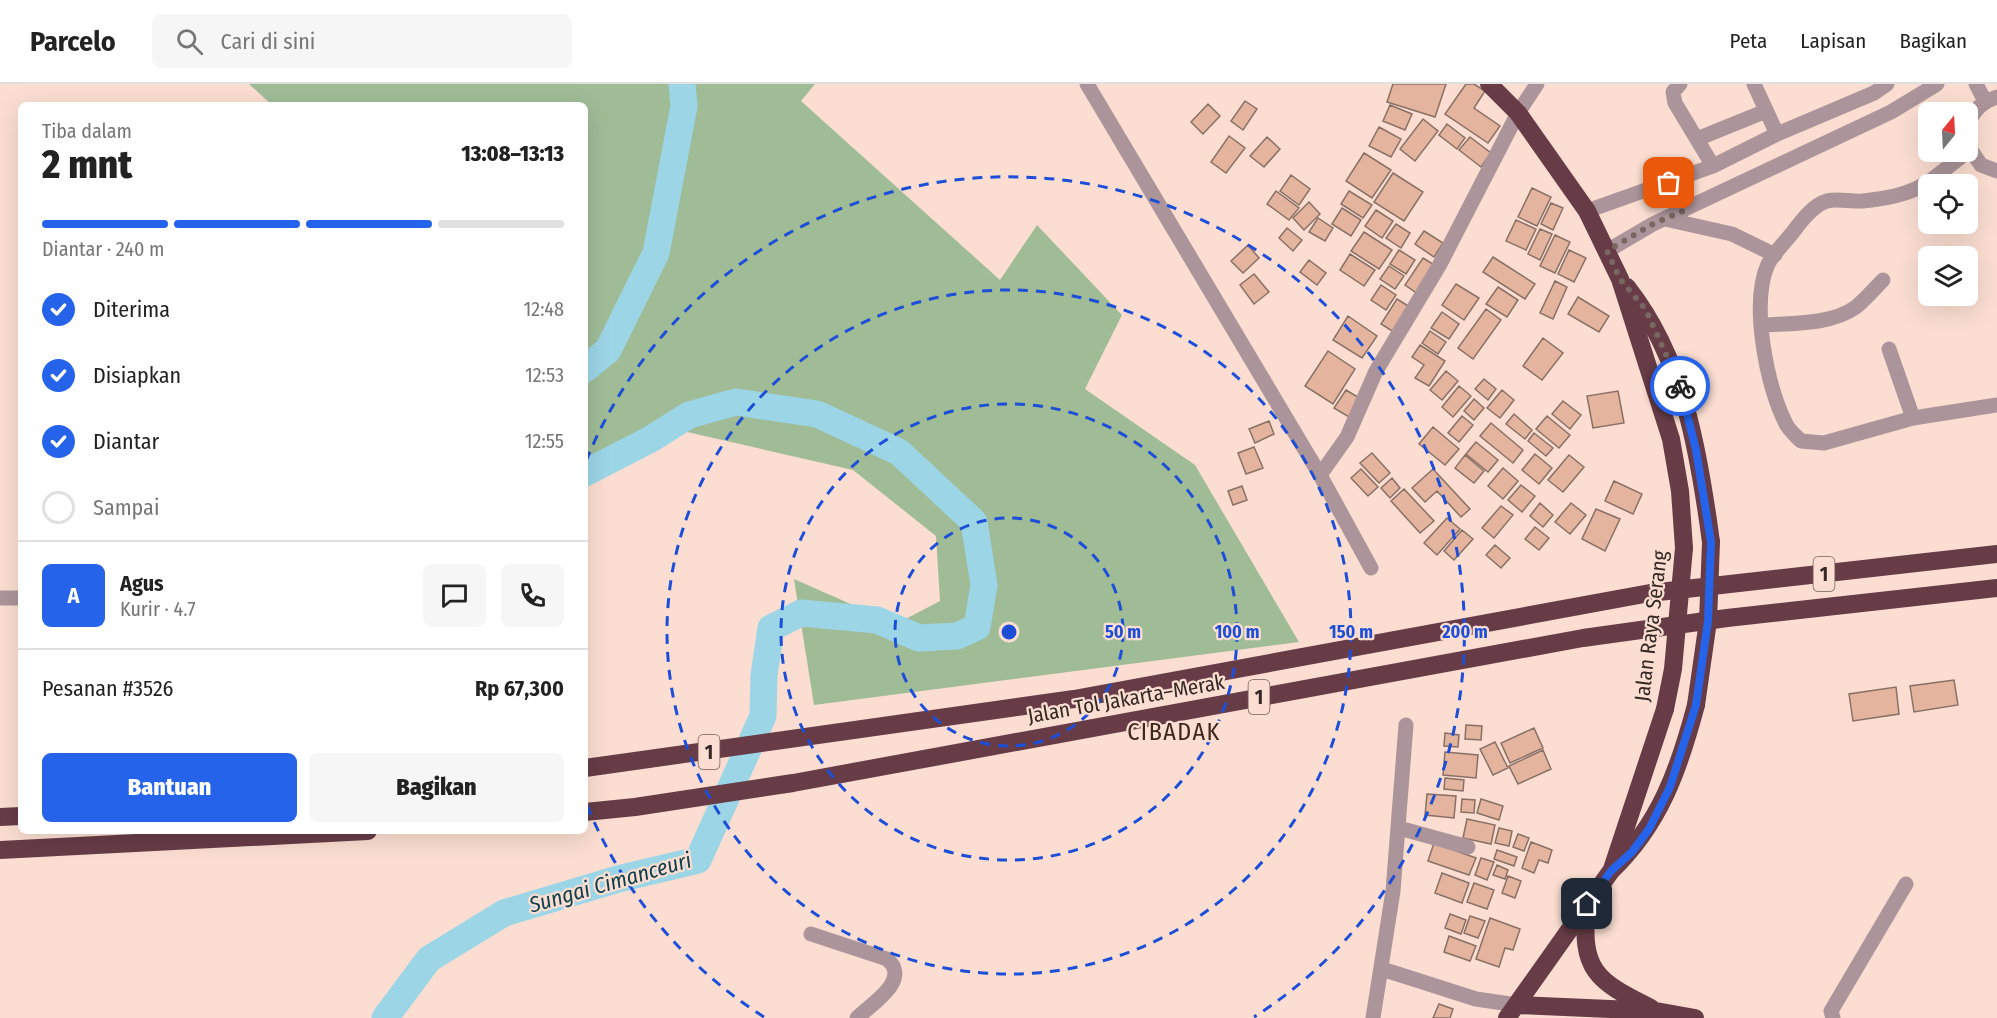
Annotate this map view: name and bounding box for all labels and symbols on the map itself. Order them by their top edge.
north arrow [1918,102,1978,162]
pin [1643,157,1694,208]
courier [1650,356,1710,416]
street label: Jalan Raya Serang [1629,549,1673,703]
road number: 1 [1814,557,1834,591]
text: 50 m [1105,621,1141,643]
text: 100 m [1215,621,1259,643]
text: 150 m [1329,621,1373,643]
text: 200 m [1441,621,1488,643]
centre of rings [999,622,1019,642]
street label: Jalan Tol Jakarta–Merak [1025,669,1227,729]
road number: 1 [1248,680,1270,714]
district label: CIBADAK [1127,718,1221,746]
road number: 1 [698,735,720,769]
water label: Sungai Cimanceuri [525,846,695,919]
pin [1561,878,1612,929]

